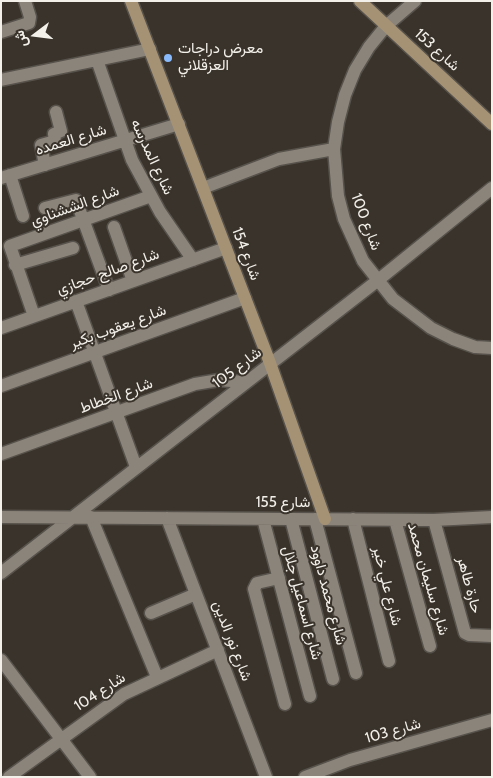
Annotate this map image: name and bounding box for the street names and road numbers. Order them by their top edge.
street label: شارع 153 [411,25,463,75]
street label: شارع المدرسه [127,116,177,198]
street label: شارع العمده [33,121,109,159]
street label: شارع الششناوي [28,182,122,230]
street label: شارع 100 [347,191,385,253]
street label: شارع 154 [228,225,264,283]
street label: شارع صالح حجازي [54,245,162,299]
street label: شارع يعقوب بكير [67,301,169,353]
street label: شارع 105 [209,344,265,392]
street label: شارع الخطاط [77,374,155,418]
street label: شارع 155 [256,494,310,512]
street label: شارع سليمان محمد [403,521,453,637]
street label: شارع محمد داوود [306,543,350,647]
street label: شارع اسماعيل جلال [278,544,326,662]
street label: شارع علي خير [368,545,406,627]
street label: حارة طاهر [453,555,485,615]
street label: شارع نور الدين [208,598,256,684]
street label: شارع 104 [71,669,129,715]
street label: شارع 103 [363,714,423,748]

